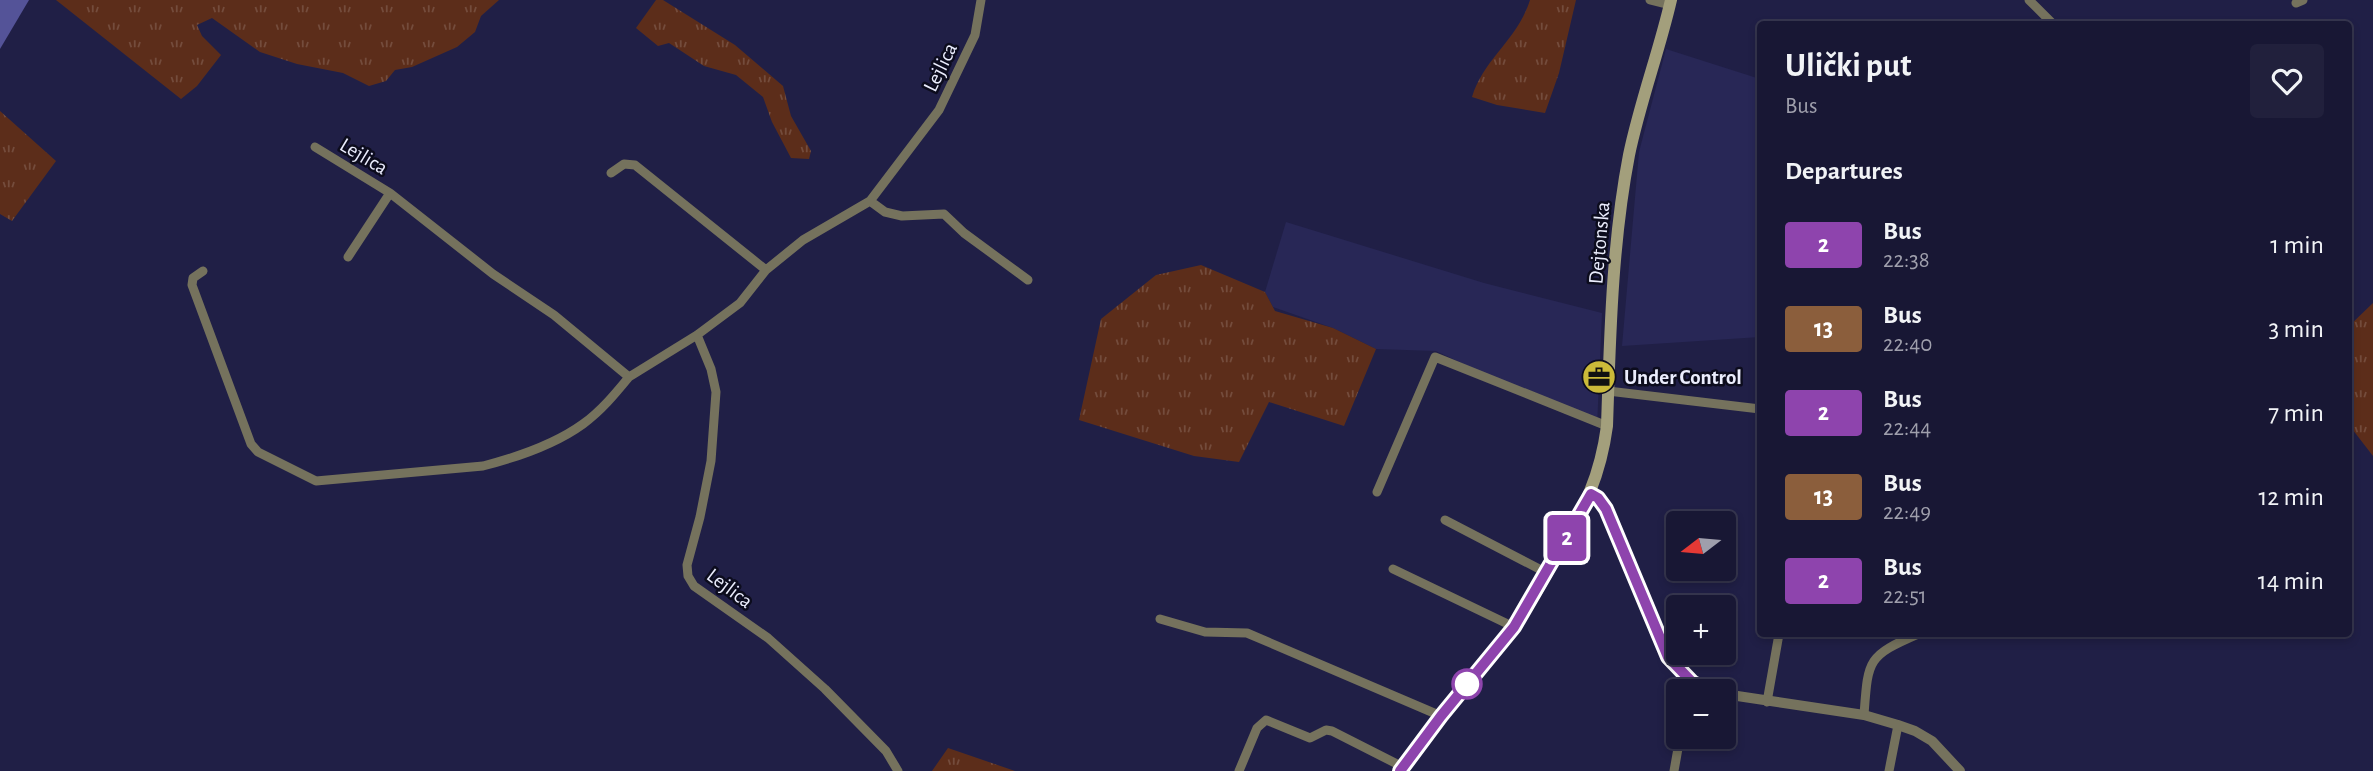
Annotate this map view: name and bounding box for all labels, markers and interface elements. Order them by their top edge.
street label: Lejlica [920,39,961,95]
button: heart [2250,44,2324,118]
text: Ulički put [1785,50,1911,83]
text: Bus [1785,95,1818,118]
street label: Lejlica [336,134,391,179]
text: Departures [1785,158,1903,184]
street label: Dejtonska [1585,201,1614,285]
text: Bus [1883,218,1922,244]
text: 1 min [2270,232,2324,258]
text: 2 [1818,233,1829,257]
text: 22:38 [1883,249,1930,272]
text: Bus [1883,302,1922,328]
text: 3 min [2268,316,2324,342]
text: 13 [1814,317,1833,341]
text: 22:40 [1883,333,1932,356]
office icon: Under Control [1580,358,1618,396]
place label: Under Control [1624,367,1742,388]
text: Bus [1883,386,1922,412]
text: 7 min [2268,400,2324,426]
text: 2 [1818,401,1829,425]
text: 22:44 [1883,417,1931,440]
text: Bus [1883,470,1922,496]
text: 12 min [2258,484,2324,510]
text: 13 [1814,485,1833,509]
text: 22:49 [1883,501,1931,524]
north arrow [1666,511,1736,581]
map controls [1666,511,1736,749]
line badge: 2 [1544,515,1590,561]
text: 2 [1561,526,1573,550]
text: Bus [1883,554,1922,580]
street label: Lejlica [703,565,757,612]
text: 14 min [2258,568,2324,594]
text: 2 [1818,569,1829,593]
text: 22:51 [1883,585,1927,608]
button: + [1666,595,1736,665]
unlabelled marker [1452,669,1482,699]
button: − [1666,679,1736,749]

